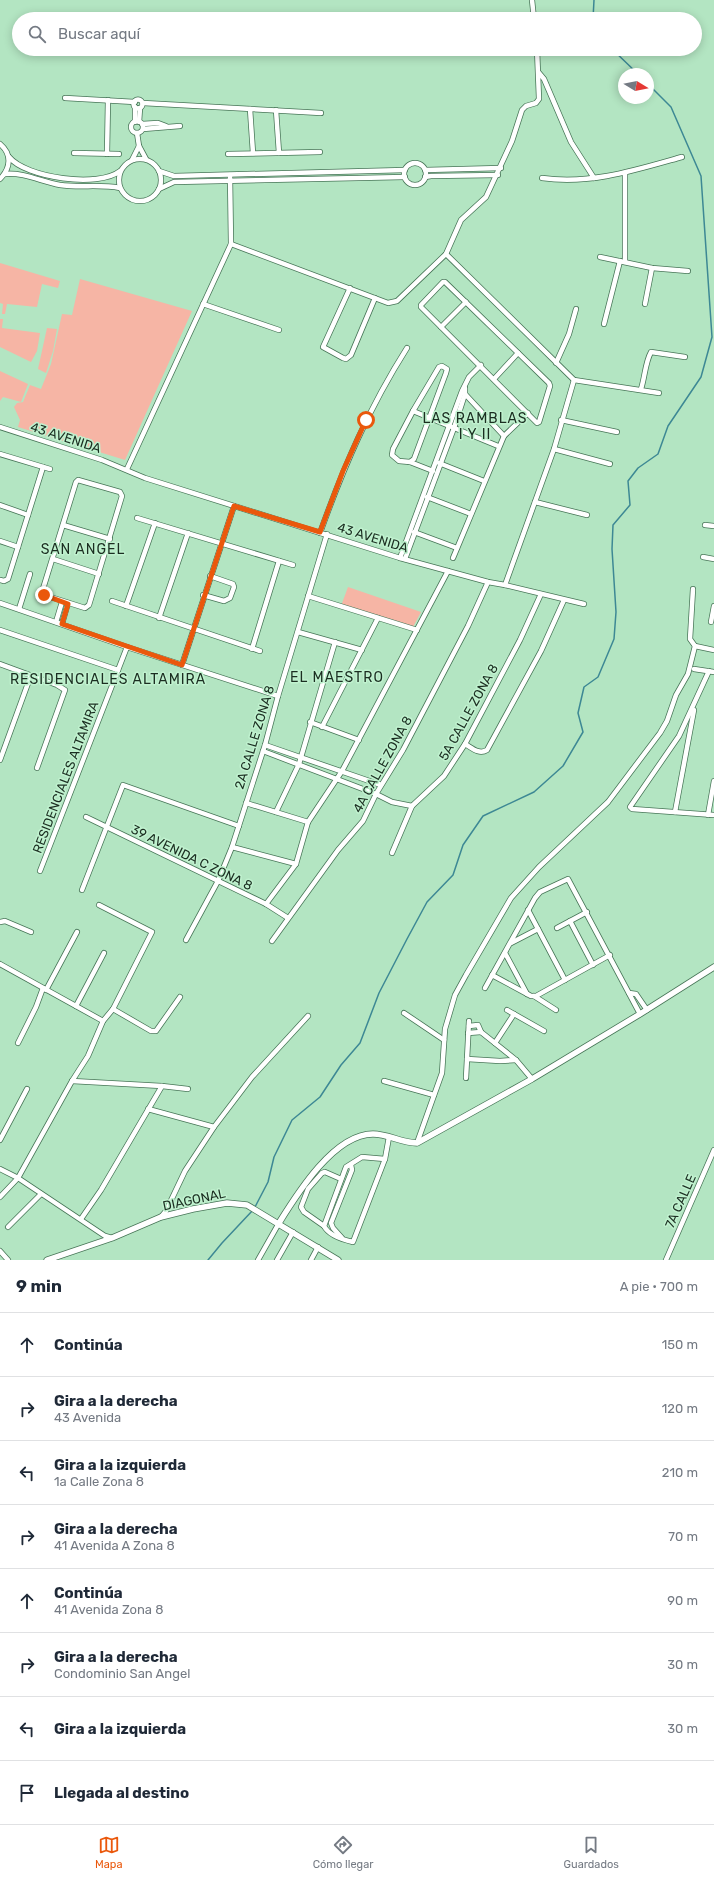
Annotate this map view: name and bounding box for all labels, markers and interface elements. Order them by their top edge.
search box [12,12,702,56]
icon: search [26,23,48,45]
text: Buscar aquí [58,25,140,43]
north arrow [618,68,654,104]
district label: LAS RAMBLAS I Y II [422,410,528,443]
route start [357,411,375,429]
street label: 43 AVENIDA [29,419,103,456]
street label: 43 AVENIDA [336,520,410,555]
district label: SAN ANGEL [41,541,125,558]
route end [35,586,53,604]
street label: 5A CALLE ZONA 8 [436,662,501,763]
district label: EL MAESTRO [290,669,384,686]
district label: RESIDENCIALES ALTAMIRA [10,671,206,688]
street label: 2A CALLE ZONA 8 [232,684,277,791]
street label: RESIDENCIALES ALTAMIRA [29,699,102,855]
street label: 4A CALLE ZONA 8 [350,713,415,815]
street label: 39 AVENIDA C ZONA 8 [129,822,255,893]
street label: 7A CALLE [662,1172,699,1230]
street label: DIAGONAL [161,1185,228,1213]
text: 9 min [16,1276,62,1296]
text: A pie · 700 m [620,1279,698,1294]
icon: ahead [16,1334,38,1356]
text: Continúa [54,1336,123,1354]
text: 150 m [662,1337,698,1352]
text: Gira a la derecha [54,1392,178,1410]
icon: right [16,1398,38,1420]
text: 120 m [662,1401,698,1416]
text: 43 Avenida [54,1410,121,1425]
text: Gira a la izquierda [54,1456,186,1474]
icon: left [16,1462,38,1484]
text: 210 m [662,1465,698,1480]
text: 1a Calle Zona 8 [54,1474,144,1489]
text: Gira a la derecha [54,1520,178,1538]
icon: right [16,1526,38,1548]
text: 70 m [668,1529,698,1544]
text: 41 Avenida A Zona 8 [54,1538,175,1553]
text: Continúa [54,1584,123,1602]
icon: ahead [16,1590,38,1612]
text: 90 m [667,1593,698,1608]
text: 41 Avenida Zona 8 [54,1602,163,1617]
text: Gira a la derecha [54,1648,178,1666]
icon: right [16,1654,38,1676]
text: 30 m [667,1657,698,1672]
text: Condominio San Angel [54,1666,190,1681]
icon: left [16,1718,38,1740]
text: Gira a la izquierda [54,1720,186,1738]
text: 30 m [667,1721,698,1736]
icon: arrive [16,1782,38,1804]
text: Llegada al destino [54,1784,189,1802]
tab: Mapa [95,1834,123,1871]
tab: Cómo llegar [313,1834,373,1871]
tab: Guardados [564,1834,619,1871]

